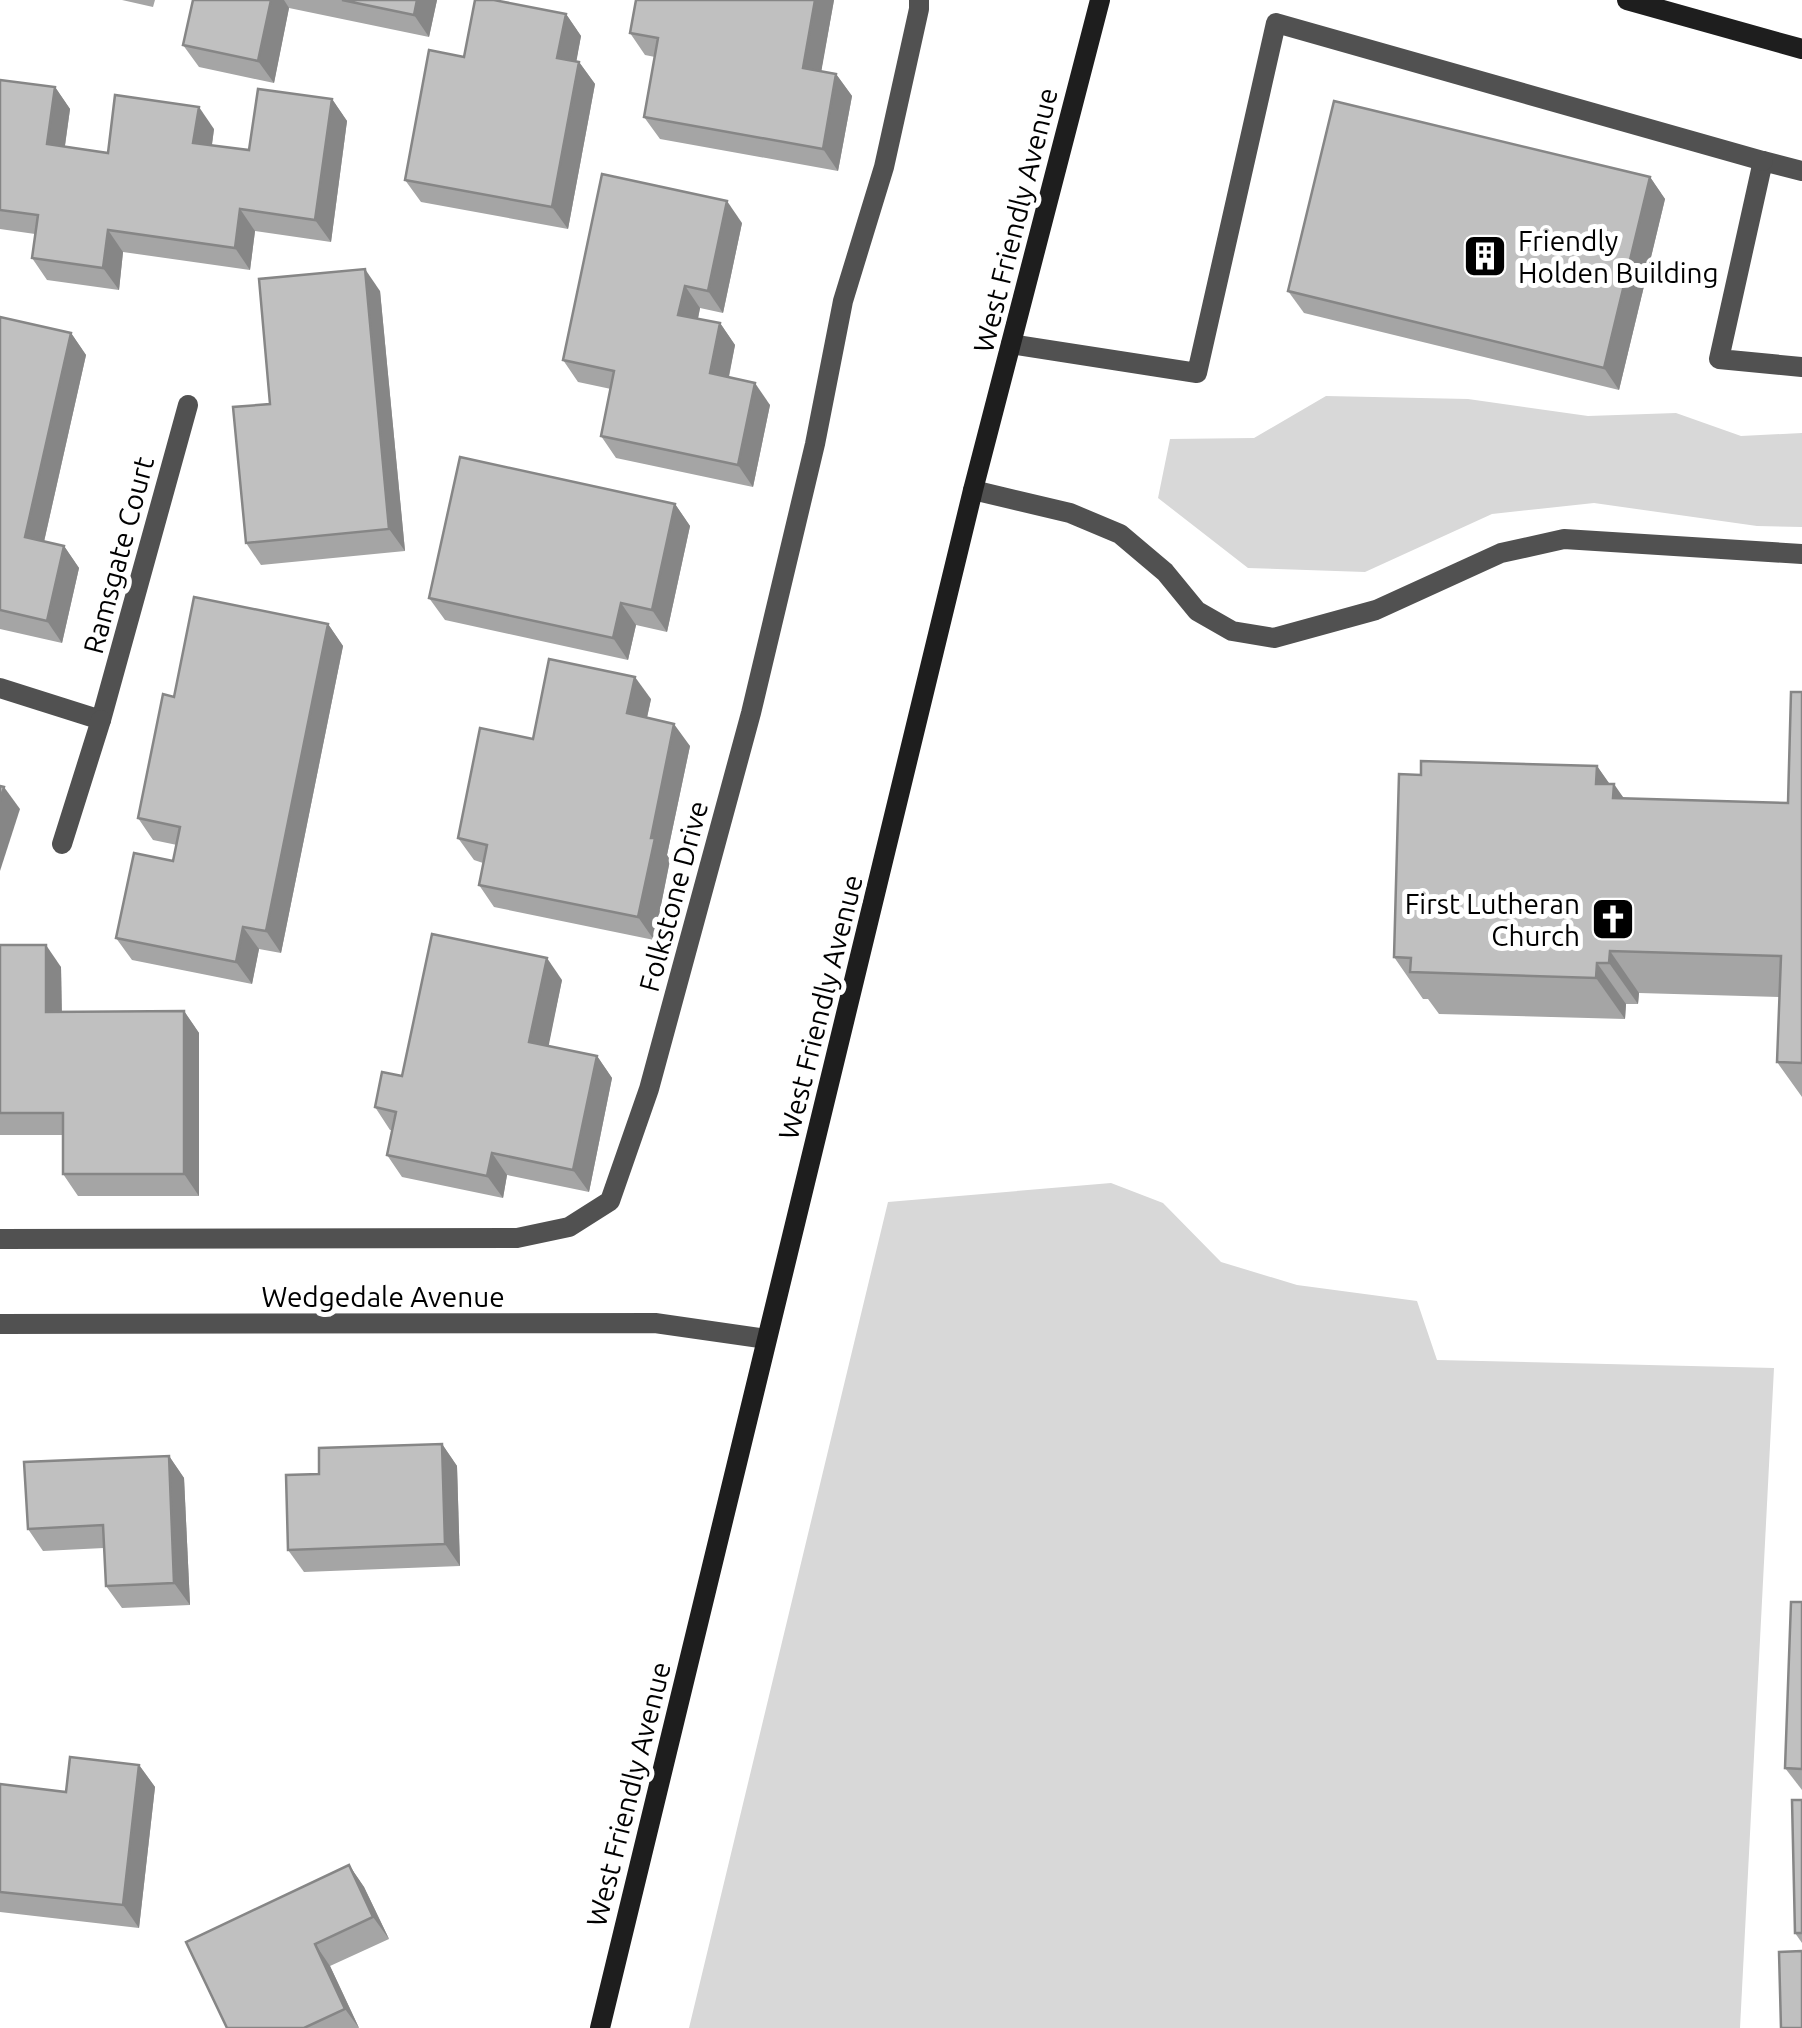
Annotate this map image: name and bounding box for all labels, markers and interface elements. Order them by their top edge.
street label: West Friendly Avenue [967,85,1063,355]
place label: Friendly Holden Building [1518,225,1719,288]
building icon: Friendly Holden Building [1462,233,1508,279]
street label: Ramsgate Court [77,453,159,657]
street label: Folkstone Drive [633,797,713,995]
street label: West Friendly Avenue [772,872,868,1142]
place label: First Lutheran Church [1405,888,1580,951]
church icon: First Lutheran Church [1590,896,1636,942]
street label: Wedgedale Avenue [261,1281,505,1312]
street label: West Friendly Avenue [580,1659,676,1929]

